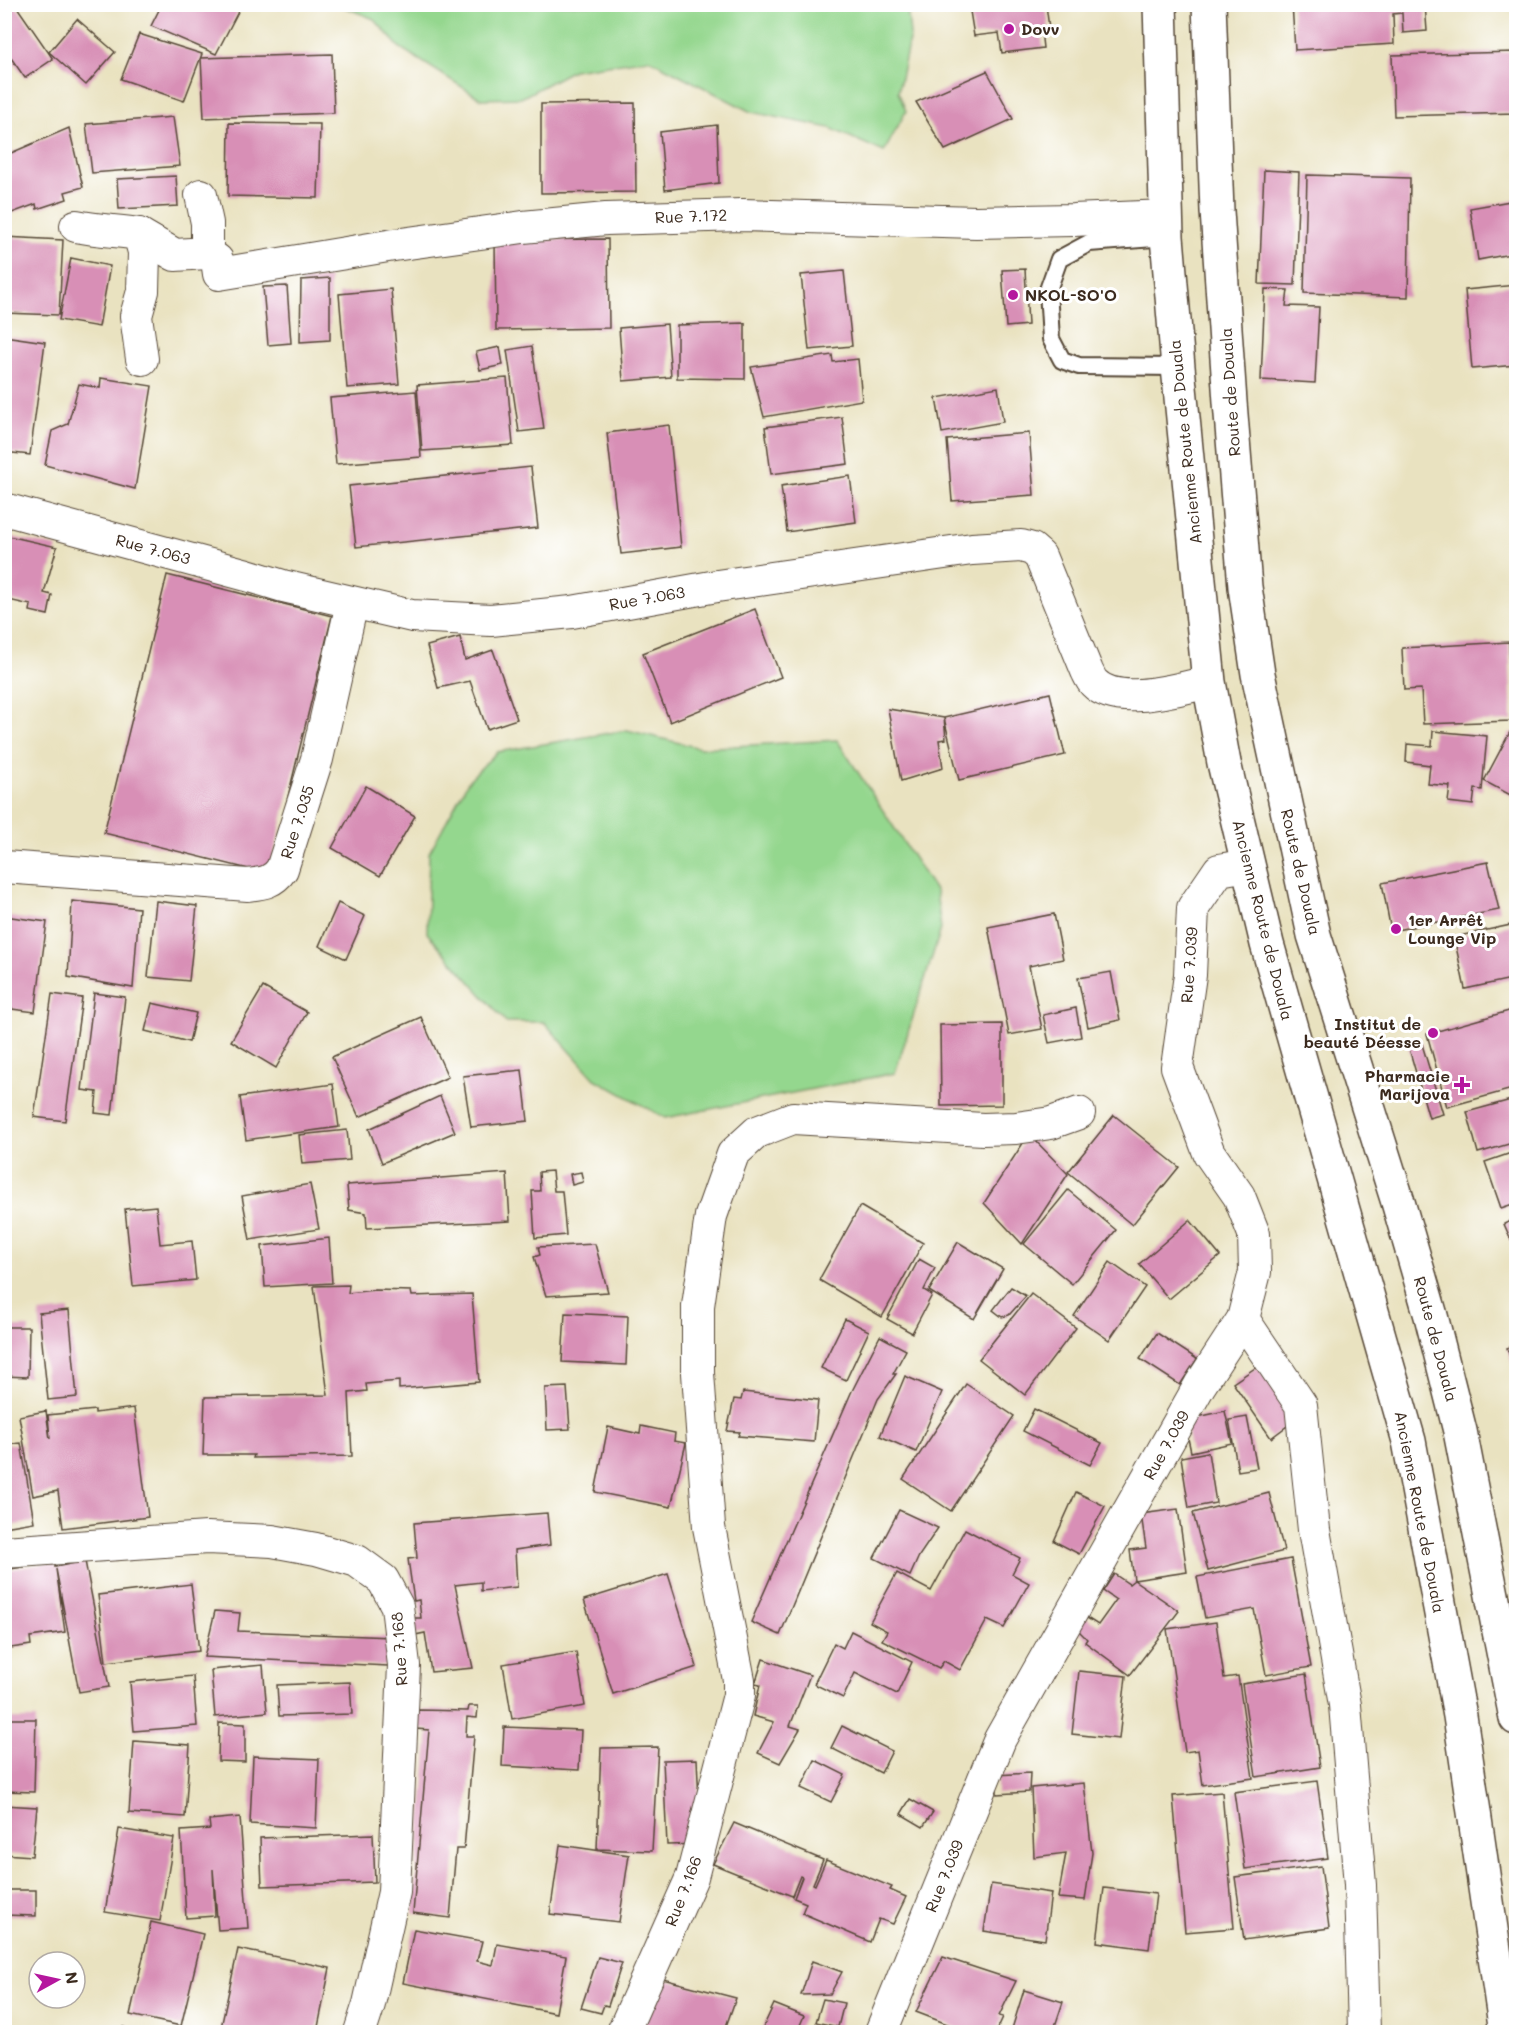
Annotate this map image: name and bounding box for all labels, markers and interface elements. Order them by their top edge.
place label: Dovv [1021,18,1060,39]
marker: Dovv [1002,22,1016,36]
street label: Rue 7.172 [654,204,728,227]
place label: NKOL-SO'O [1025,284,1117,305]
marker: NKOL-SO'O [1006,288,1020,302]
street label: Route de Douala [1215,327,1244,457]
street label: Ancienne Route de Douala [1163,339,1206,545]
street label: Rue 7.063 [113,528,193,569]
street label: Rue 7.063 [607,581,686,614]
street label: Rue 7.035 [275,782,318,861]
street label: Route de Douala [1277,807,1326,937]
street label: Ancienne Route de Douala [1228,817,1299,1022]
place label: 1er Arrêt Lounge Vip [1408,909,1496,948]
marker: 1er Arrêt Lounge Vip [1389,922,1403,936]
street label: Rue 7.039 [1175,926,1202,1004]
place label: Institut de beauté Déesse [1304,1013,1421,1052]
marker: Institut de beauté Déesse [1426,1026,1440,1040]
place label: Pharmacie Marijova [1365,1065,1450,1104]
marker: Pharmacie Marijova [1455,1078,1469,1092]
street label: Route de Douala [1410,1274,1463,1404]
street label: Rue 7.039 [1138,1406,1193,1483]
street label: Ancienne Route de Douala [1391,1409,1450,1615]
street label: Rue 7.168 [385,1611,412,1687]
street label: Rue 7.039 [919,1836,968,1915]
street label: Rue 7.166 [659,1852,706,1929]
north arrow [27,1950,87,2010]
text: N [61,1970,84,1985]

